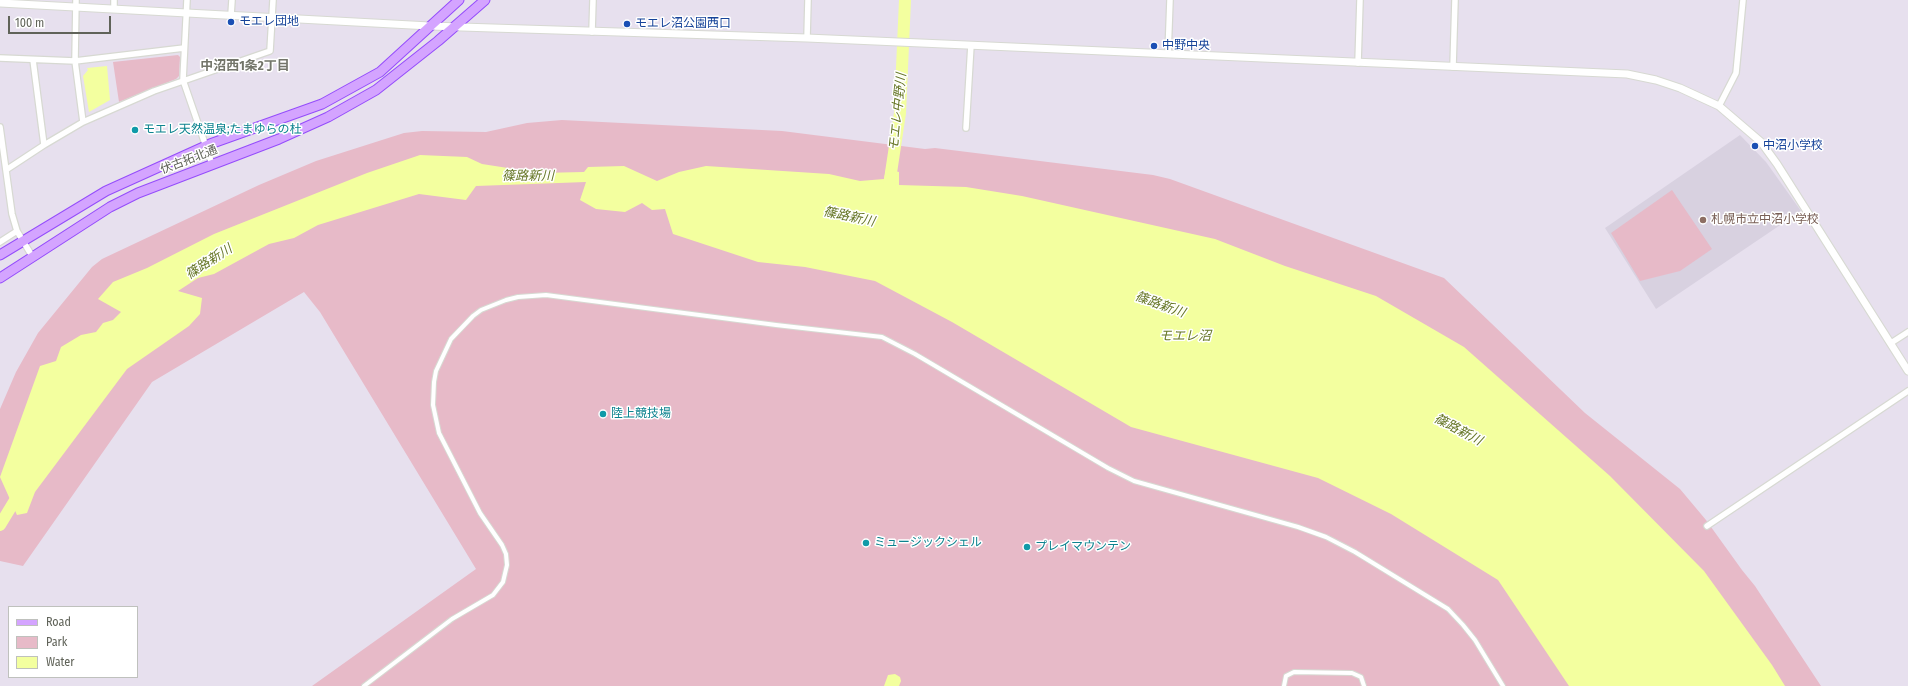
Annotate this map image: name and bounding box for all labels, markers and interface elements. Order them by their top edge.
scale bar [10,8,113,34]
place label: モエレ団地 [239,15,299,29]
text: 100 m [15,16,44,30]
marker: モエレ団地 [226,17,236,27]
place label: モエレ沼公園西口 [635,17,731,31]
marker: モエレ沼公園西口 [622,19,632,29]
place label: 中野中央 [1162,39,1210,53]
marker: 中野中央 [1149,41,1159,51]
district label: 中沼西1条2丁目 [200,58,290,74]
water label: モエレ中野川 [886,72,910,152]
place label: モエレ天然温泉;たまゆらの杜 [143,123,302,137]
marker: モエレ天然温泉;たまゆらの杜 [130,125,140,135]
place label: 中沼小学校 [1763,139,1823,153]
marker: 中沼小学校 [1750,141,1760,151]
street label: 伏古拓北通 [158,143,220,177]
water label: 篠路新川 [502,168,554,184]
water label: 篠路新川 [822,204,876,230]
place label: 札幌市立中沼小学校 [1711,213,1819,227]
marker: 札幌市立中沼小学校 [1698,215,1708,225]
water label: 篠路新川 [183,241,235,283]
water label: 篠路新川 [1133,289,1187,321]
water label: モエレ沼 [1159,328,1211,344]
place label: 陸上競技場 [611,407,671,421]
marker: 陸上競技場 [598,409,608,419]
water label: 篠路新川 [1431,411,1485,449]
place label: ミュージックシェル [874,536,982,550]
marker: ミュージックシェル [861,538,871,548]
place label: プレイマウンテン [1035,540,1131,554]
marker: プレイマウンテン [1022,542,1032,552]
legend [8,606,138,678]
text: Road [46,615,71,629]
text: Park [46,635,67,649]
text: Water [46,655,74,669]

